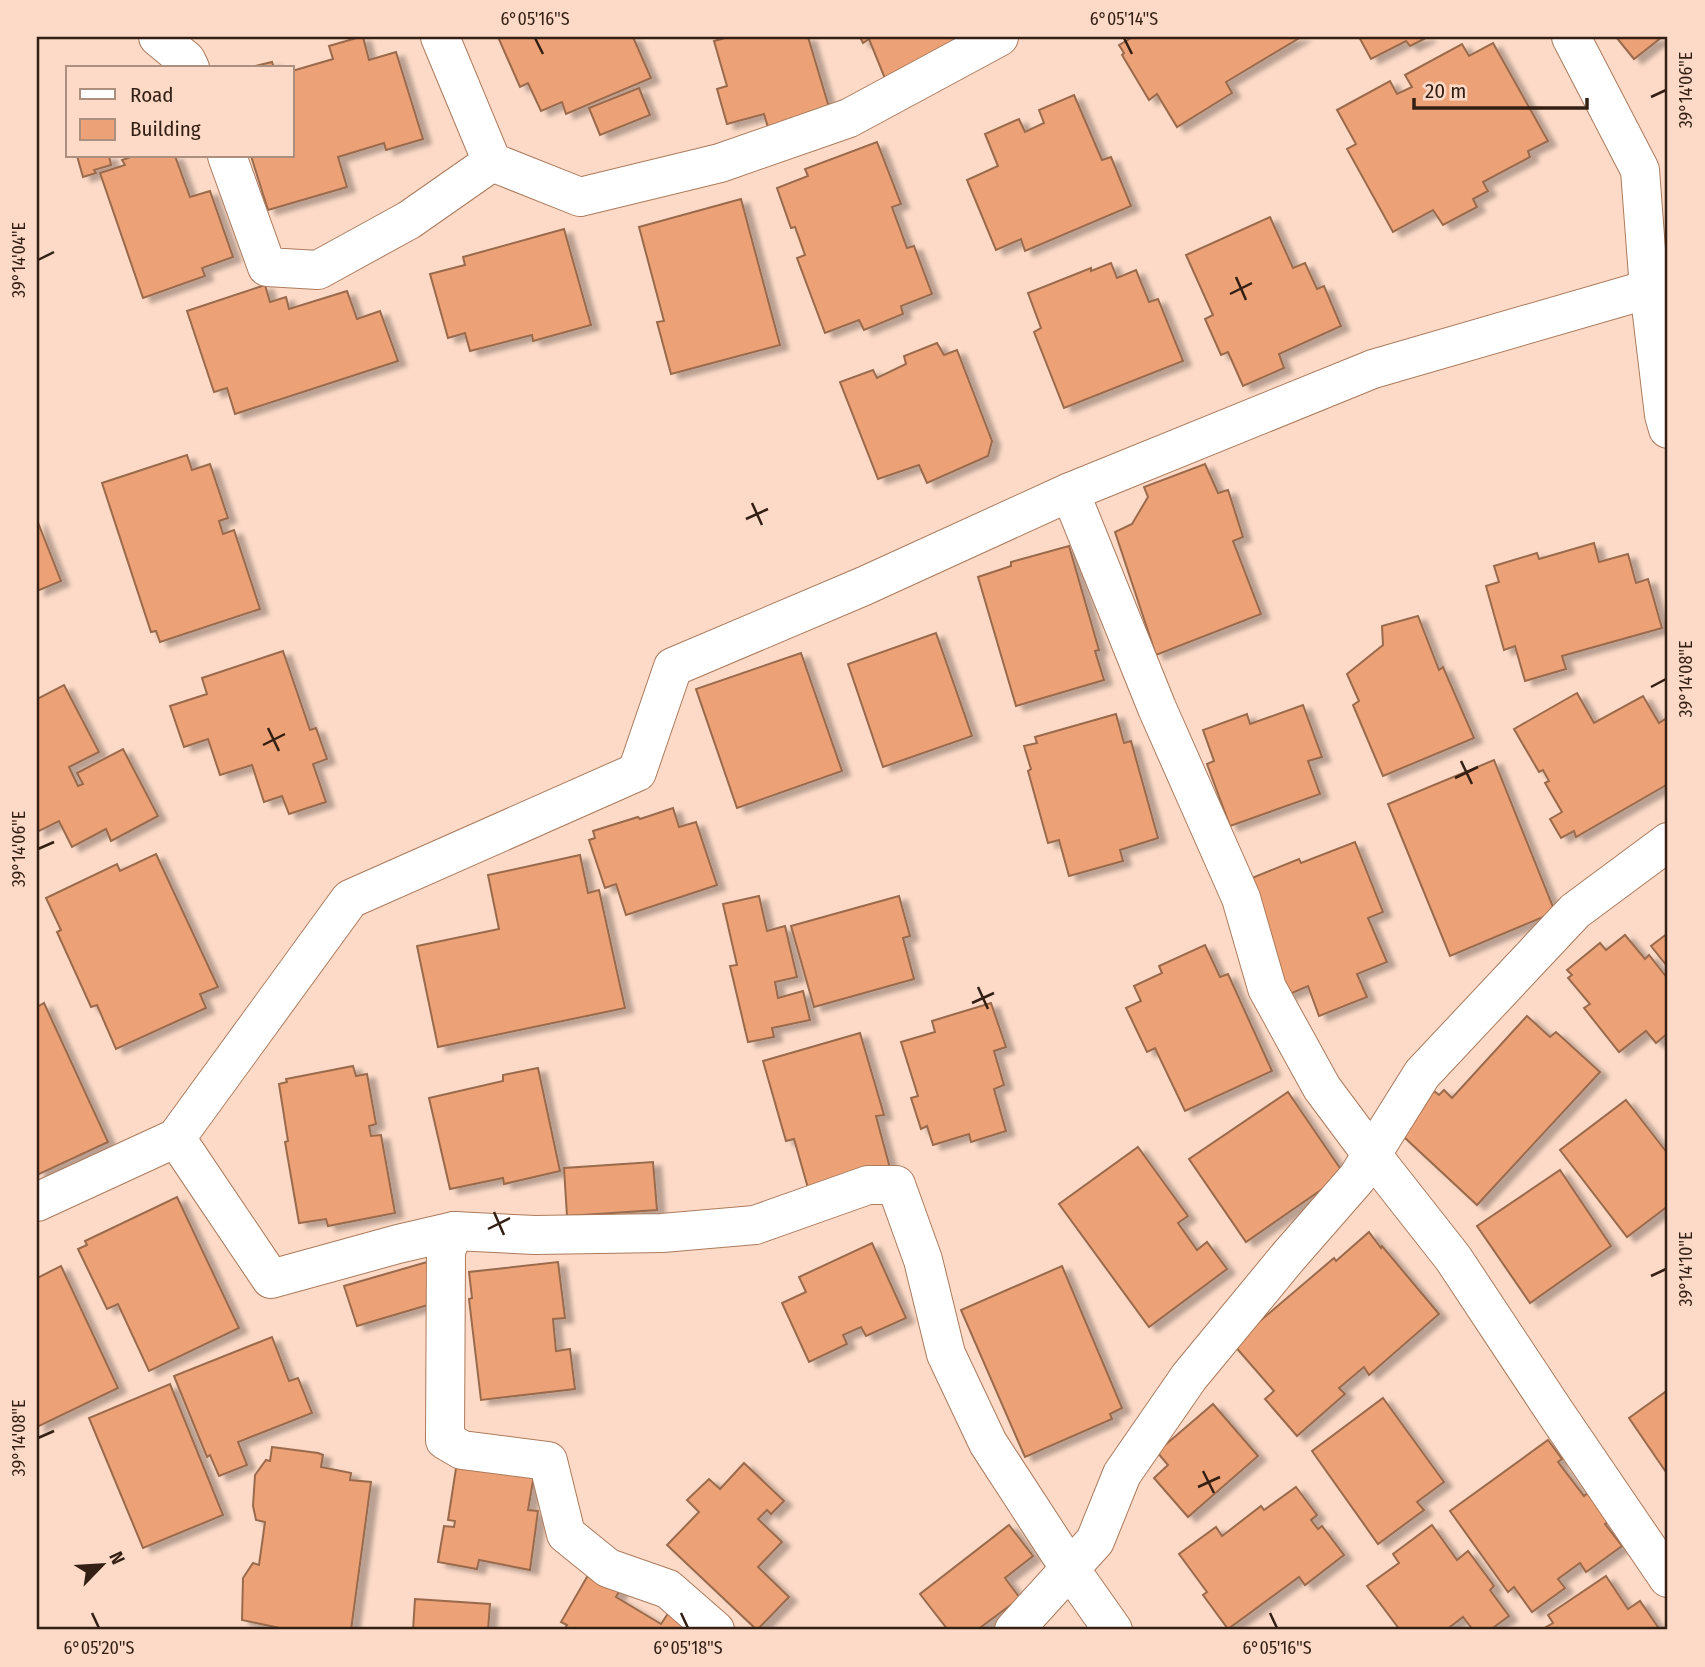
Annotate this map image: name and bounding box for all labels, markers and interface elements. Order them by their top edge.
text: 6°05'16"S [500,8,570,30]
text: 6°05'14"S [1090,8,1158,30]
text: 39°14'06"E [1675,52,1697,128]
legend [66,66,294,158]
scale bar [1414,66,1588,110]
text: 20 m [1425,78,1466,104]
text: Road [130,82,174,108]
text: Building [130,116,201,142]
text: 39°14'04"E [8,222,30,298]
text: 39°14'08"E [1675,641,1697,717]
text: 39°14'06"E [8,811,30,887]
text: 39°14'10"E [1675,1231,1697,1307]
text: 39°14'08"E [8,1400,30,1476]
north arrow [66,1530,136,1600]
text: N [104,1548,130,1568]
text: 6°05'20"S [64,1637,134,1659]
text: 6°05'18"S [653,1637,723,1659]
text: 6°05'16"S [1242,1637,1312,1659]

